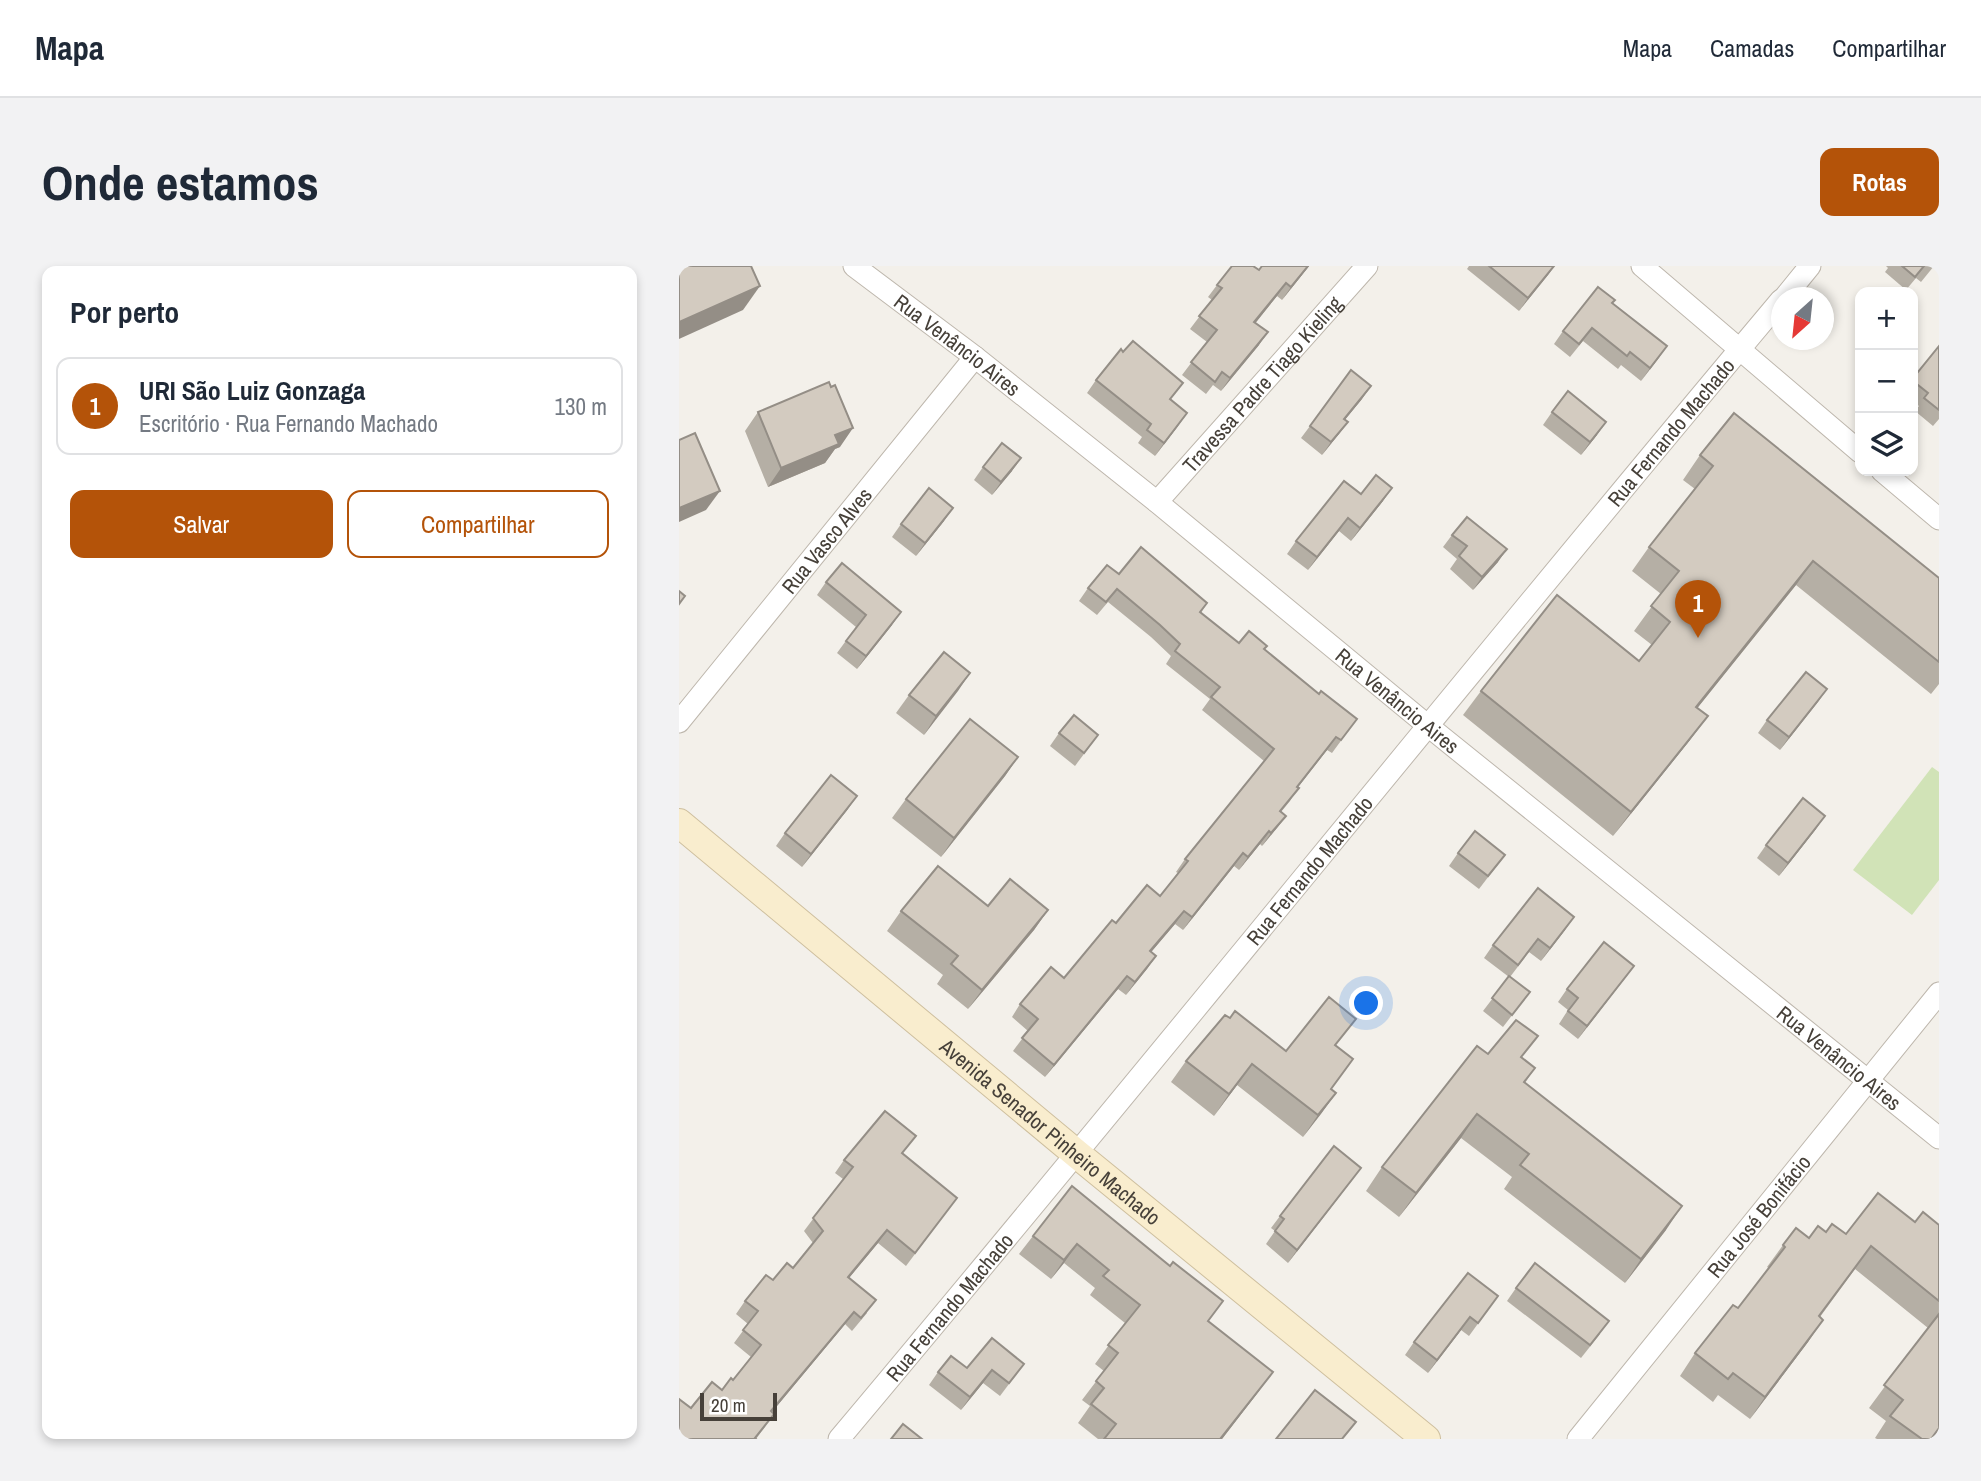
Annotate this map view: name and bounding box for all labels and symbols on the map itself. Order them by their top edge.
street label: Rua Venâncio Aires [888,287,1027,402]
north arrow [1771,287,1834,350]
street label: Travessa Padre Tiago Kieling [1176,289,1349,479]
street label: Rua Fernando Machado [1600,352,1741,512]
street label: Rua Vasco Alves [774,481,878,599]
pin: 1 [1675,580,1721,638]
street label: Rua Venâncio Aires [1330,641,1466,760]
street label: Rua Fernando Machado [1239,790,1379,951]
your location [1349,986,1383,1020]
street label: Rua Venâncio Aires [1771,998,1908,1117]
street label: Avenida Senador Pinheiro Machado [933,1031,1167,1231]
street label: Rua José Bonifácio [1700,1148,1817,1284]
street label: Rua Fernando Machado [879,1227,1020,1387]
scale bar [700,1390,777,1422]

